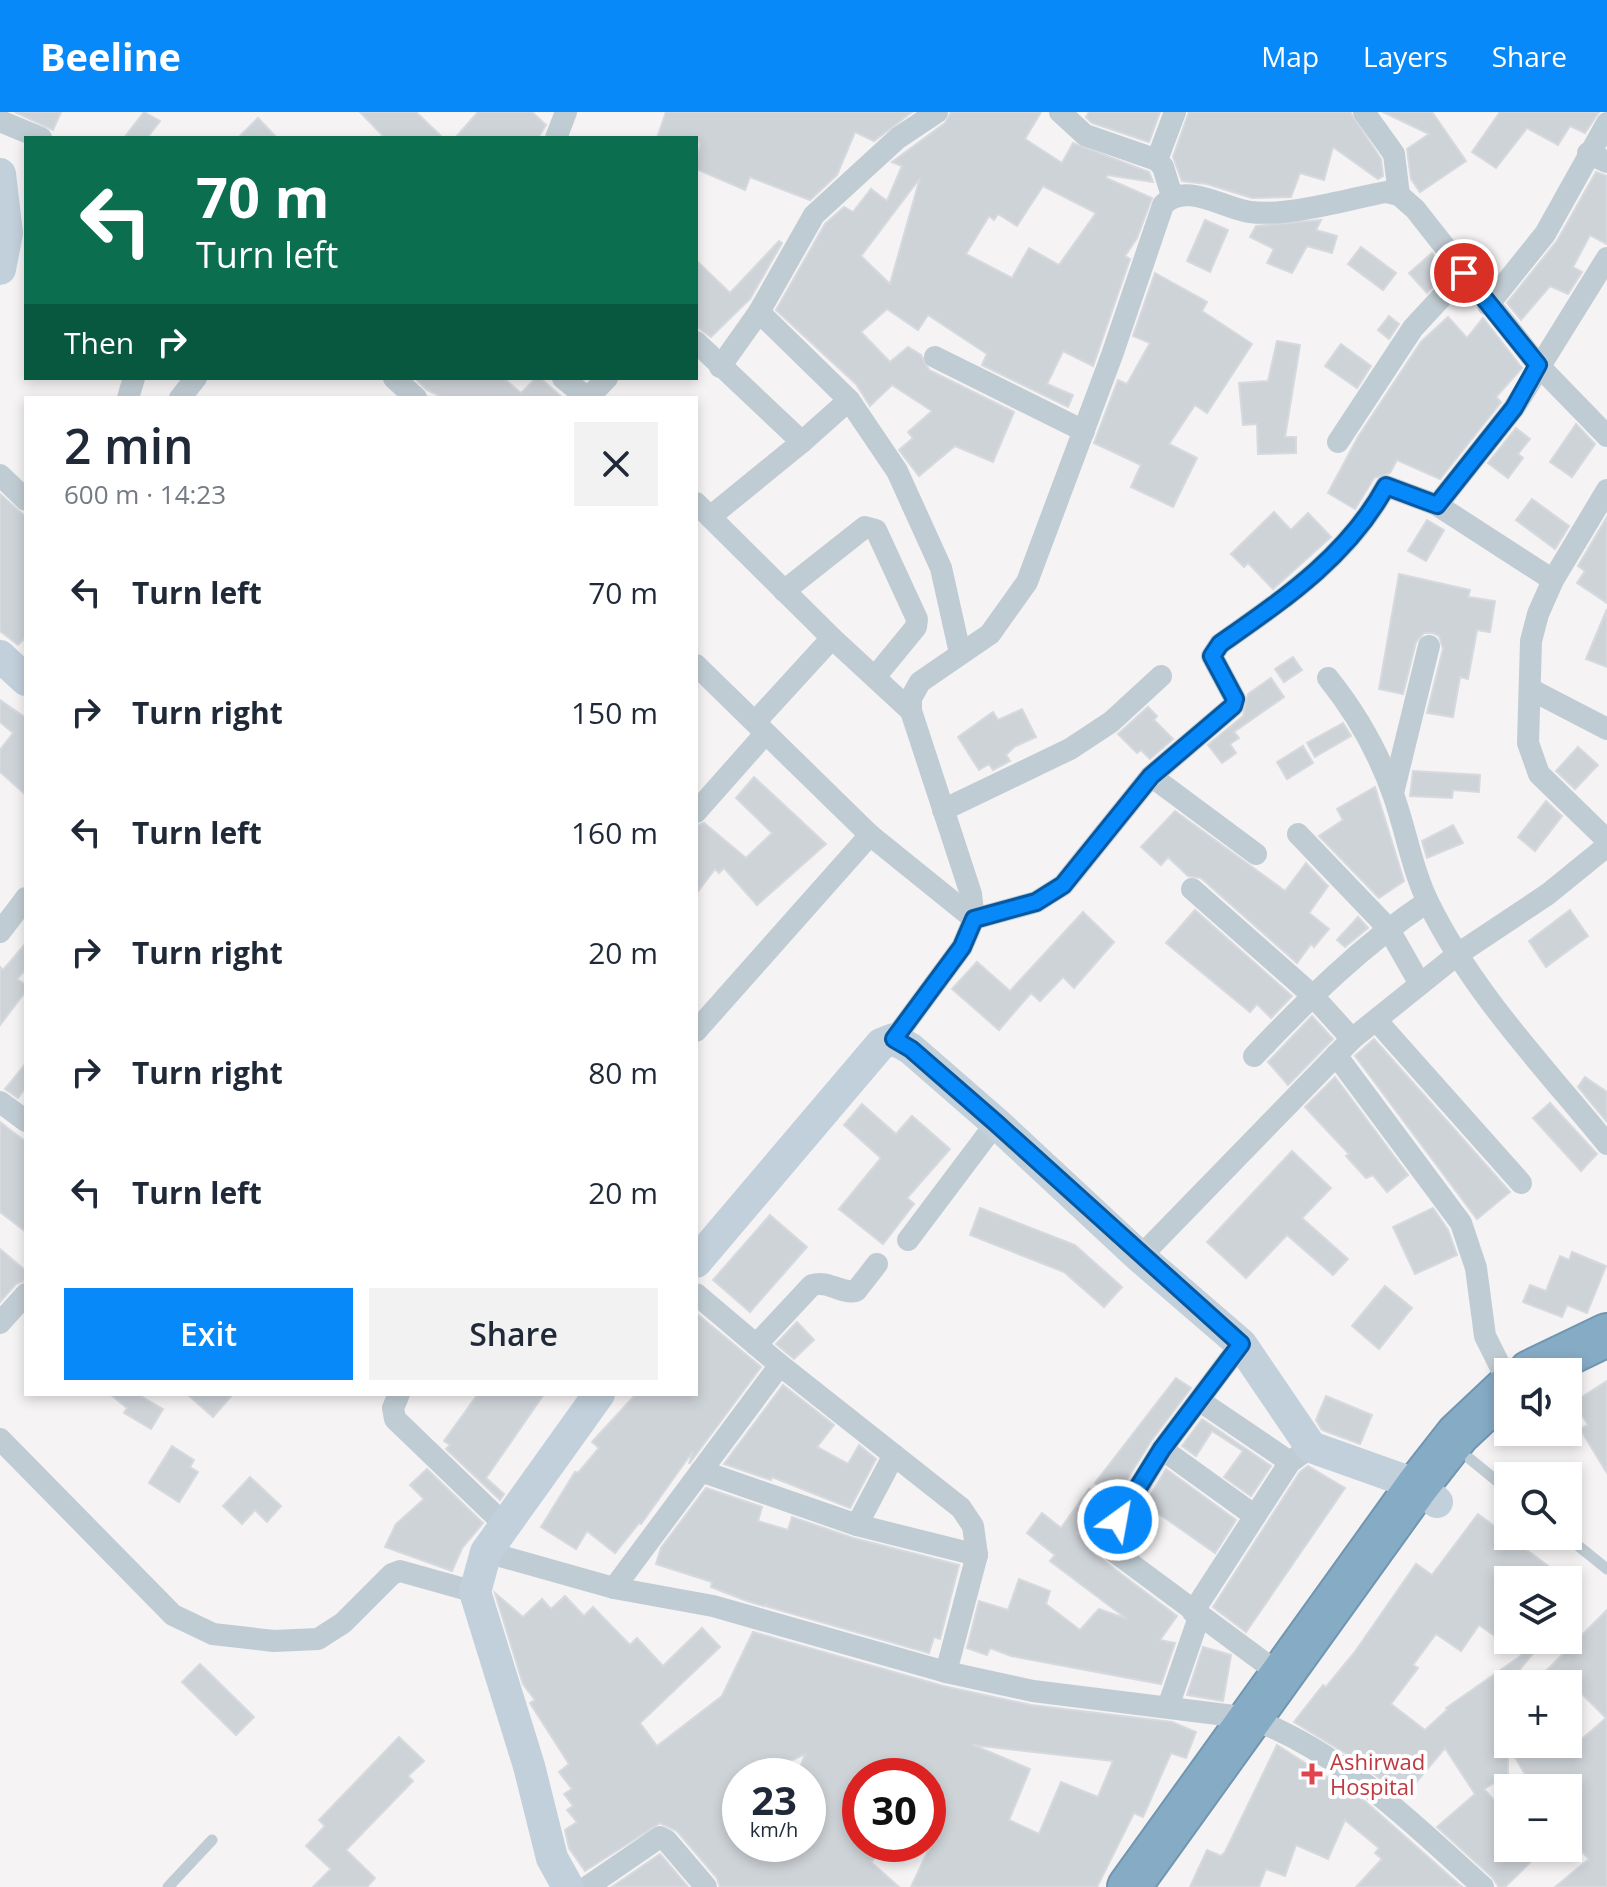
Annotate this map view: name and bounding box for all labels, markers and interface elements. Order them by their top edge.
text: Beeline [40,30,181,82]
text: Map [1261,37,1319,75]
text: Layers [1363,37,1448,75]
text: Share [1492,37,1567,75]
text: 70 m [196,158,330,234]
icon: left [64,168,168,272]
text: Turn left [196,230,338,279]
pin [1430,239,1498,307]
icon: arrive [1442,251,1486,295]
icon: right [150,320,194,364]
text: Then [64,322,134,363]
text: 2 min [64,413,194,478]
button: close [574,422,658,506]
text: 600 m · 14:23 [64,476,226,512]
icon: left [64,570,108,614]
text: Turn left [132,572,262,613]
text: 70 m [588,572,658,613]
icon: right [64,690,108,734]
text: Turn right [132,692,283,733]
text: 150 m [571,692,658,733]
icon: left [64,810,108,854]
text: Turn left [132,812,262,853]
text: 160 m [571,812,658,853]
icon: right [64,930,108,974]
text: Turn right [132,932,283,973]
text: 20 m [588,932,658,973]
icon: right [64,1050,108,1094]
text: Turn right [132,1052,283,1093]
text: 80 m [588,1052,658,1093]
icon: left [64,1170,108,1214]
text: Turn left [132,1172,262,1213]
text: 20 m [588,1172,658,1213]
button: Exit [64,1288,353,1380]
button: Share [369,1288,658,1380]
map controls [1494,1358,1582,1862]
button: sound [1494,1358,1582,1446]
button: search [1494,1462,1582,1550]
position arrow [1076,1478,1160,1562]
button: layers [1494,1566,1582,1654]
button: + [1494,1670,1582,1758]
place label: Ashirwad Hospital [1330,1746,1425,1801]
speed limit sign: 30 [842,1758,946,1862]
marker: Ashirwad Hospital [1301,1763,1323,1785]
text: 23 [751,1772,797,1827]
button: − [1494,1774,1582,1862]
text: km/h [750,1816,798,1843]

